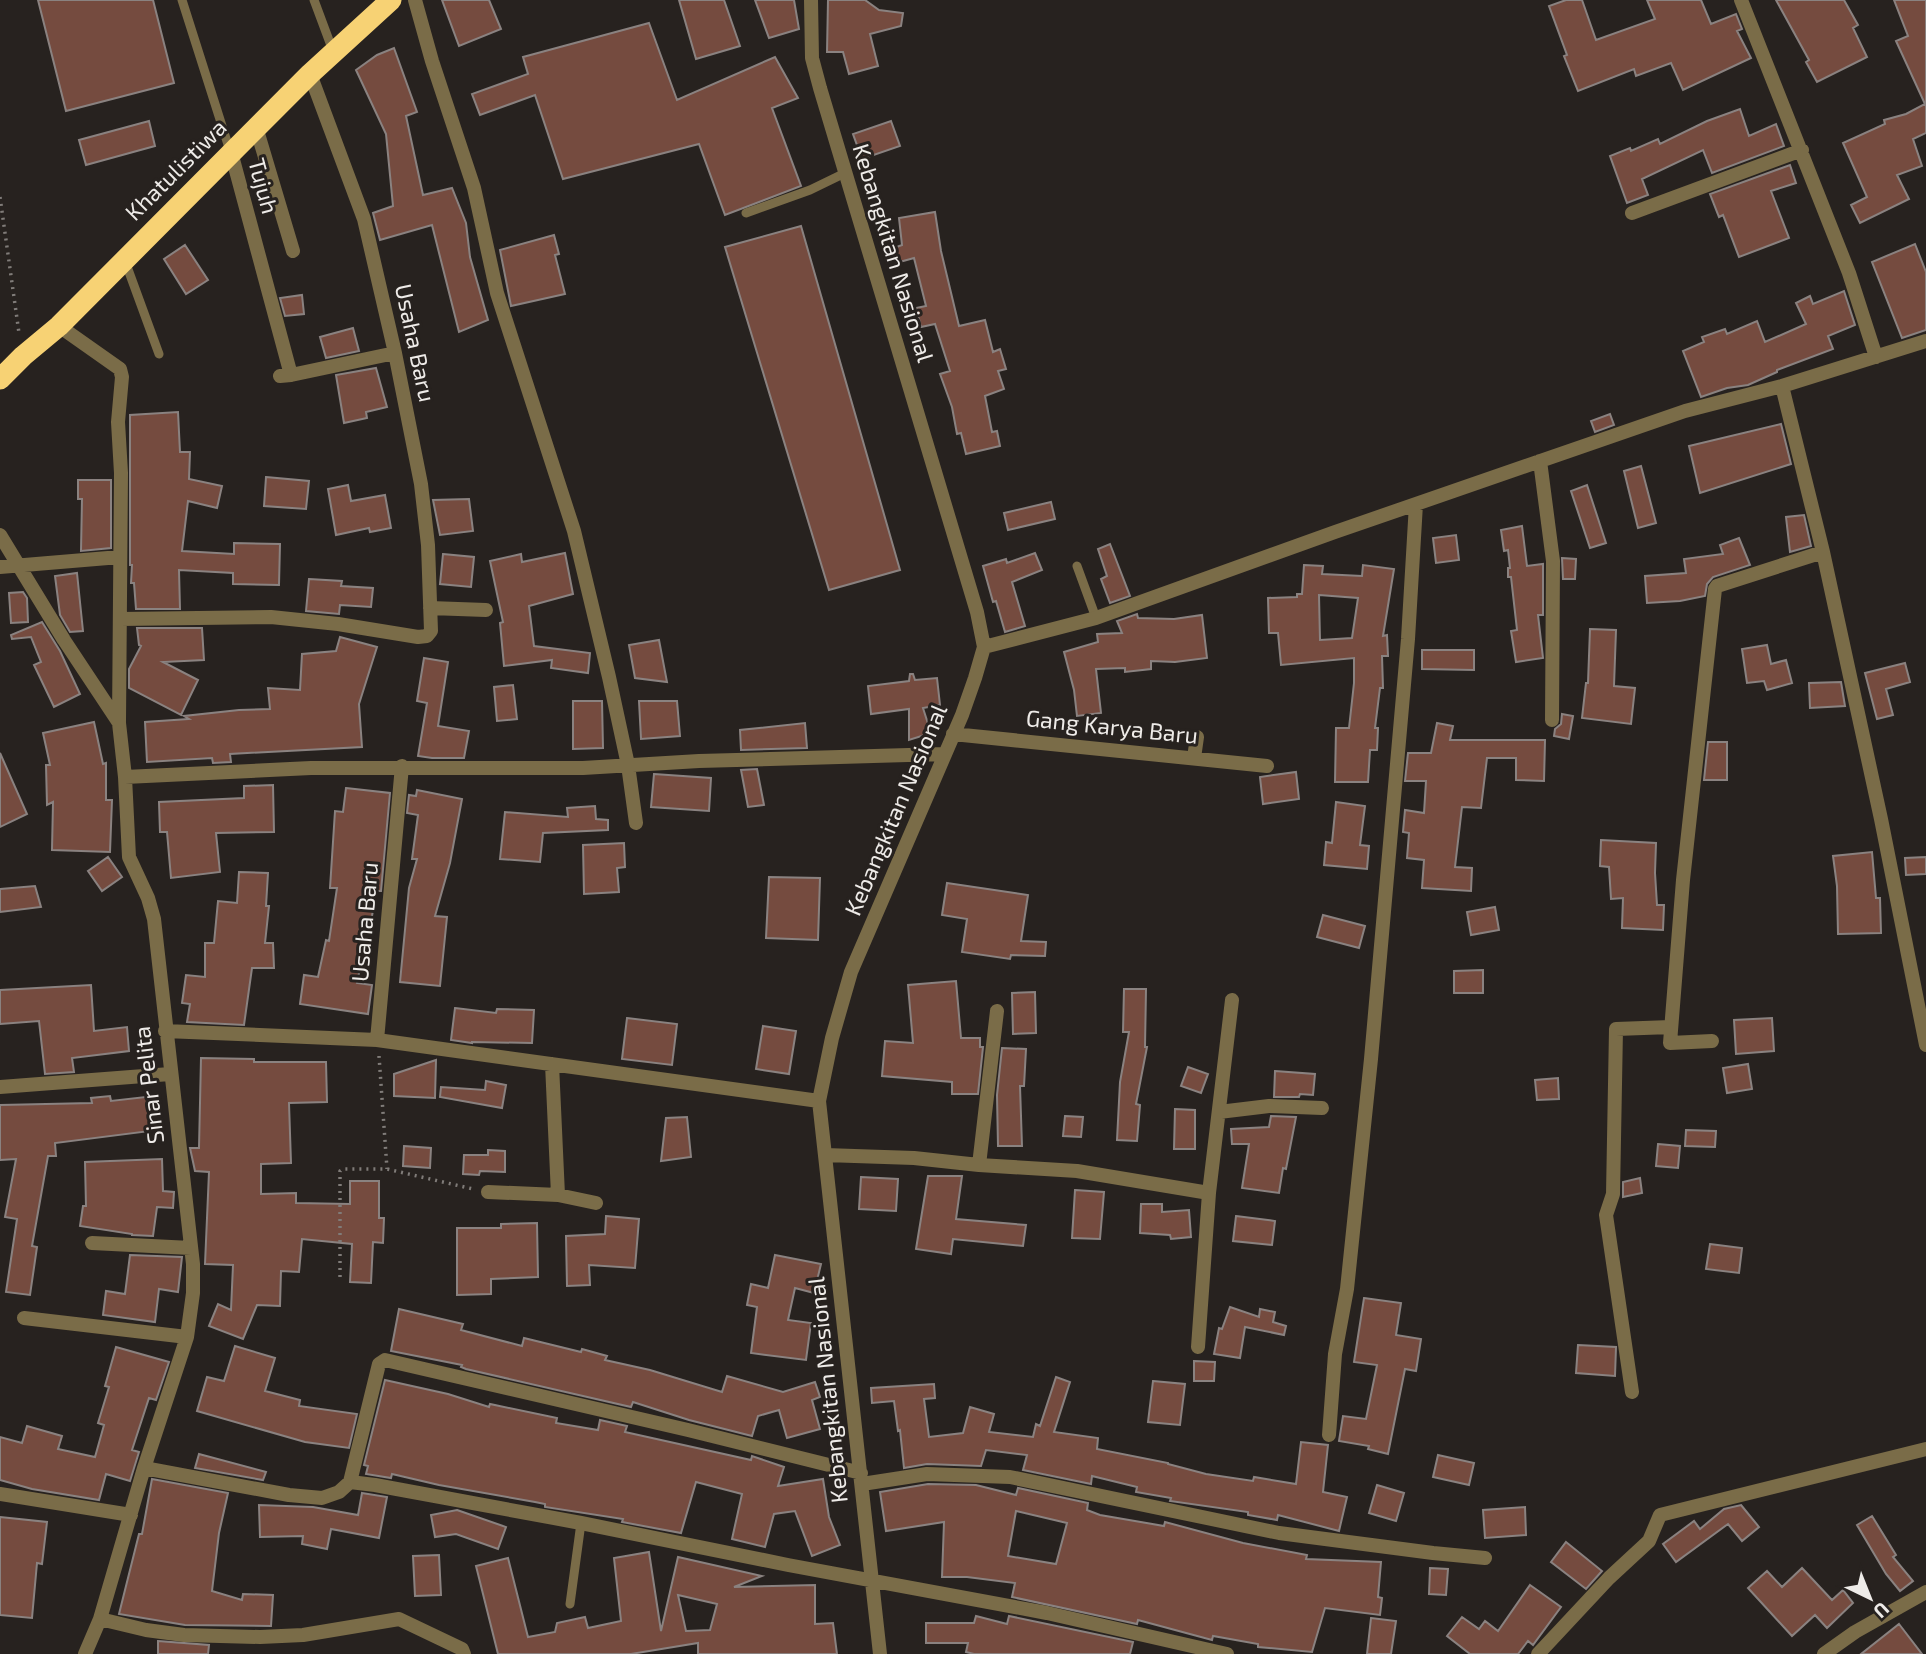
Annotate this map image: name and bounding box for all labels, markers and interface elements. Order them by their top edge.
street label: Khatulistiwa [119,113,232,226]
street label: Kebangkitan Nasional [847,140,941,365]
street label: Tujuh [243,155,285,217]
street label: Usaha Baru [390,281,442,404]
street label: Kebangkitan Nasional [838,700,952,920]
street label: Gang Karya Baru [1025,703,1200,749]
street label: Usaha Baru [345,861,383,983]
street label: Sinar Pelita [127,1025,169,1145]
street label: Kebangkitan Nasional [801,1276,853,1504]
north arrow [1835,1563,1905,1633]
text: U [1869,1598,1895,1624]

